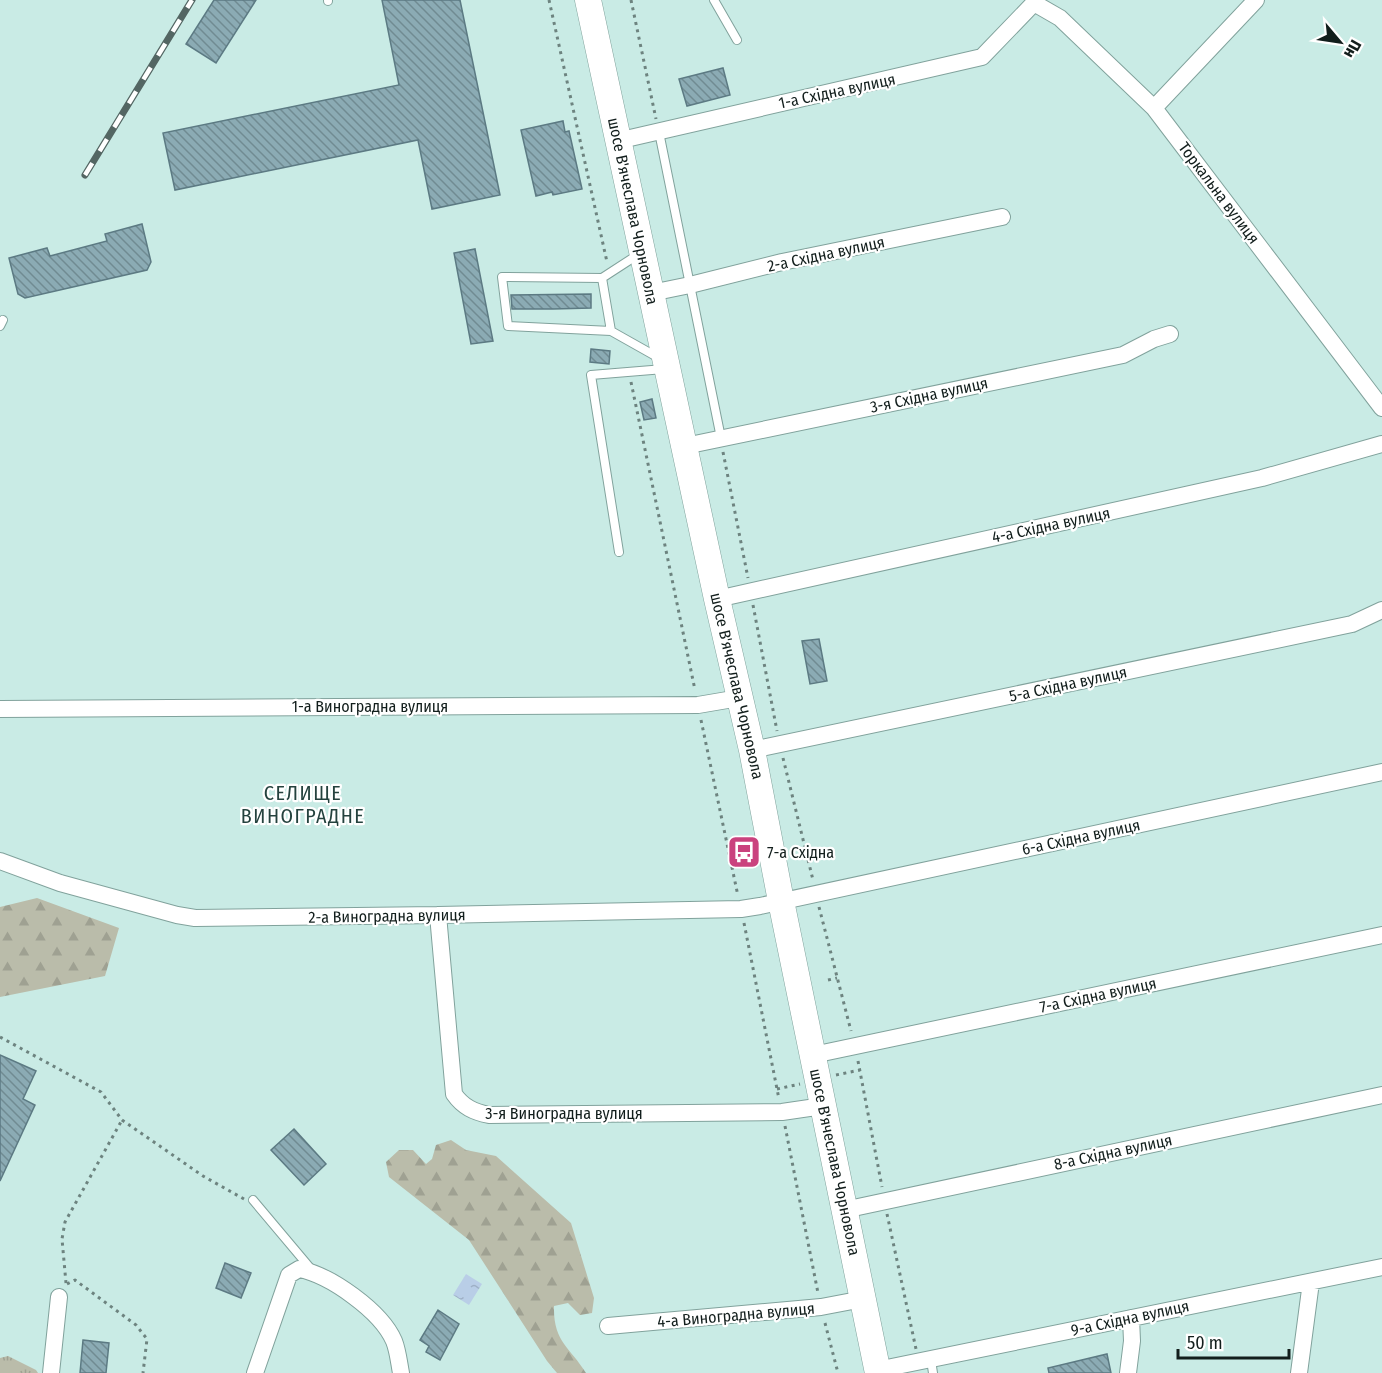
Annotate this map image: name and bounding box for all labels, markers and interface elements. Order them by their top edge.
north arrow [1310,12,1370,72]
text: Пн [1340,36,1365,62]
street label: 1-а Східна вулиця [777,69,897,113]
street label: шосе В'ячеслава Чорновола [604,116,662,306]
street label: Торкальна вулиця [1175,138,1263,248]
street label: 2-а Східна вулиця [766,232,886,276]
street label: 3-я Східна вулиця [868,373,990,417]
street label: 4-а Східна вулиця [990,503,1112,547]
street label: шосе В'ячеслава Чорновола [706,591,768,781]
street label: 5-а Східна вулиця [1007,662,1129,706]
street label: 1-а Виноградна вулиця [292,697,448,716]
district label: СЕЛИЩЕ ВИНОГРАДНЕ [241,781,365,828]
street label: 6-а Східна вулиця [1020,815,1142,859]
bus stop icon: 7-а Східна [726,834,762,870]
place label: 7-а Східна [767,843,834,862]
street label: 2-а Виноградна вулиця [308,905,466,927]
street label: 7-а Східна вулиця [1038,973,1158,1017]
street label: шосе В'ячеслава Чорновола [806,1067,864,1257]
street label: 3-я Виноградна вулиця [485,1104,643,1123]
street label: 8-а Східна вулиця [1052,1130,1174,1174]
street label: 9-а Східна вулиця [1069,1296,1191,1340]
street label: 4-а Виноградна вулиця [657,1299,815,1331]
scale bar [1178,1322,1289,1360]
text: 50 m [1187,1332,1223,1354]

